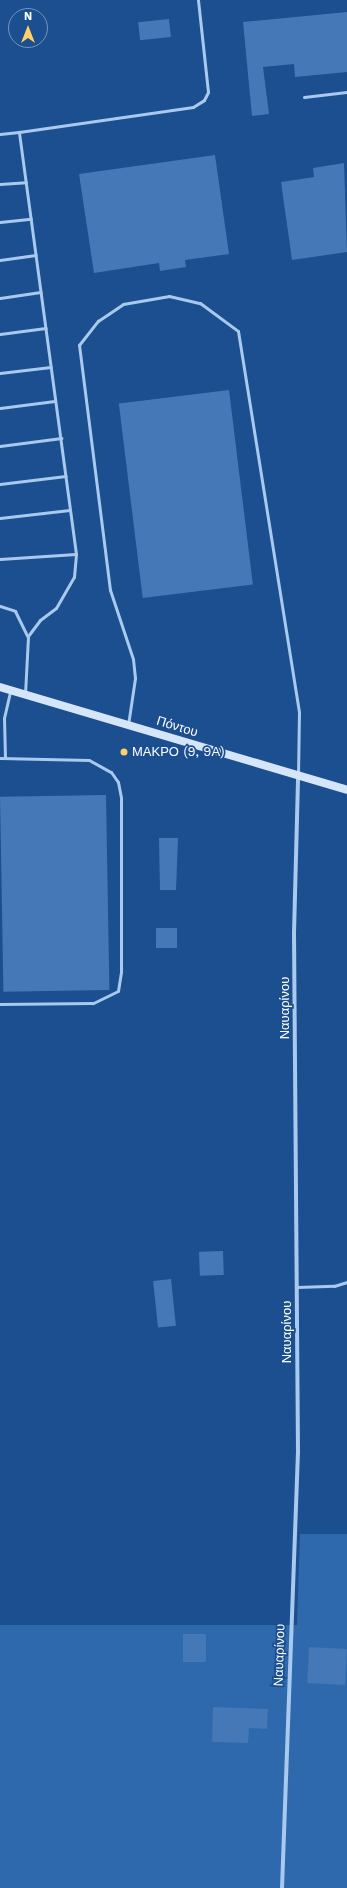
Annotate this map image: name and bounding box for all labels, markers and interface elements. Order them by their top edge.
north arrow [8,8,48,48]
text: N [24,10,32,23]
street label: Πόντου [154,713,200,741]
place label: ΜΑΚΡΟ (9, 9Α) [132,744,225,760]
marker: ΜΑΚΡΟ (9, 9Α) [119,747,129,757]
street label: Ναυαρίνου [277,977,293,1039]
street label: Ναυαρίνου [279,1301,295,1363]
street label: Ναυαρίνου [271,1623,289,1687]

